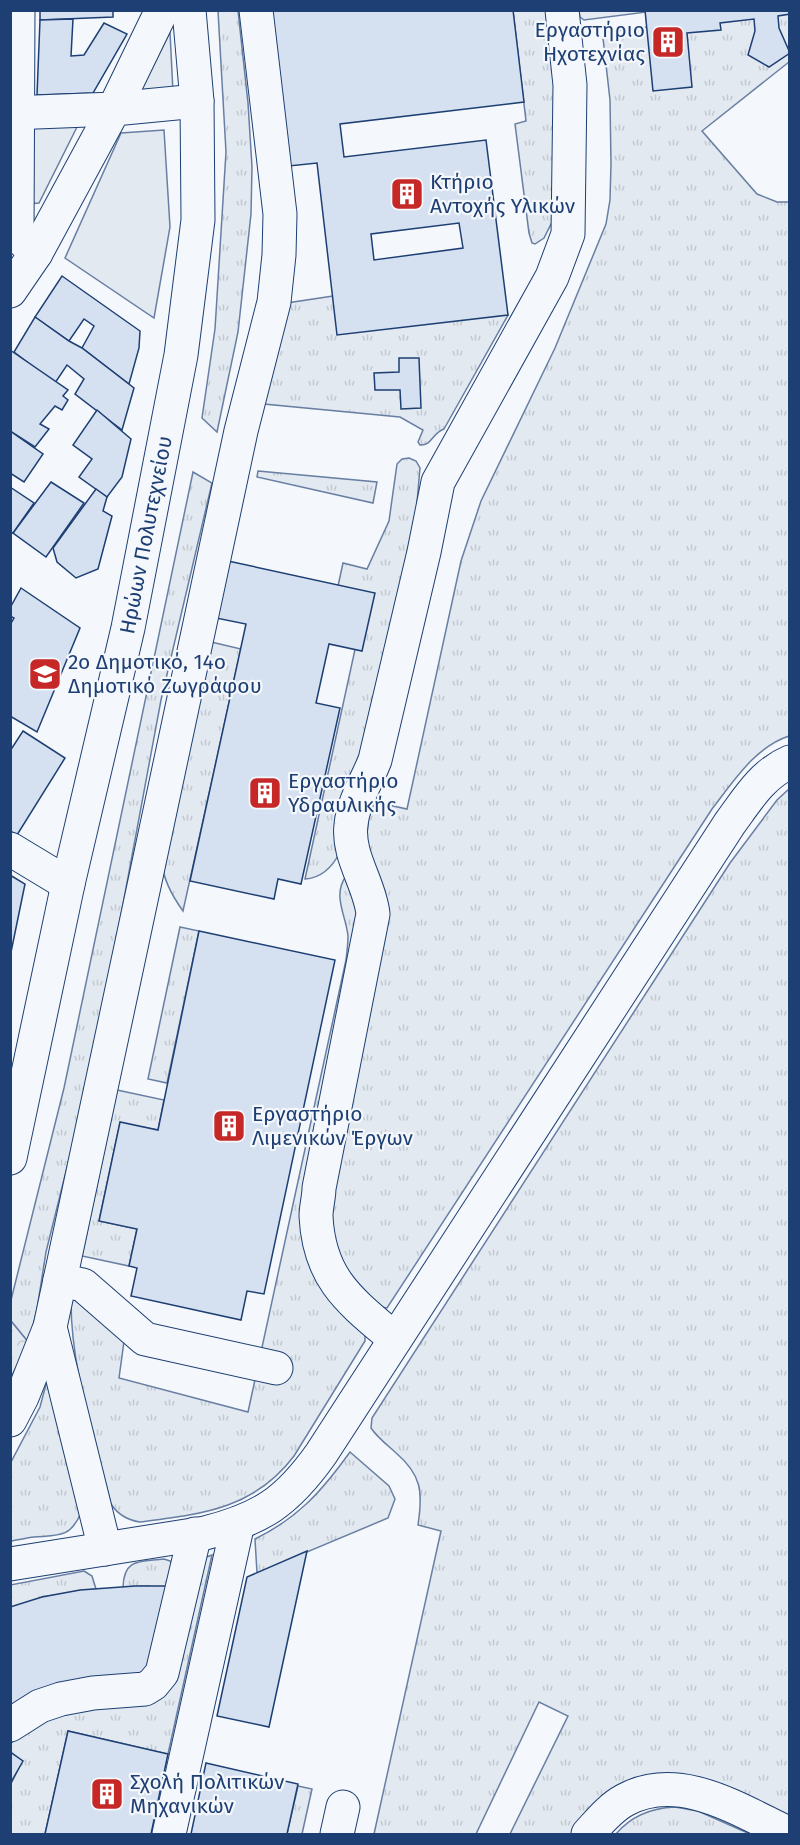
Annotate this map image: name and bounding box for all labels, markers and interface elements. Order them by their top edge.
place label: Εργαστήριο Ηχοτεχνίας [535,17,645,67]
building icon: Εργαστήριο Ηχοτεχνίας [650,24,686,60]
place label: Κτήριο Αντοχής Υλικών [430,169,575,219]
building icon: Κτήριο Αντοχής Υλικών [389,176,425,212]
street label: Ηρώων Πολυτεχνείου [114,434,178,636]
place label: 2ο Δημοτικό, 14ο Δημοτικό Ζωγράφου [68,649,262,699]
school or university icon: 2ο Δημοτικό, 14ο Δημοτικό Ζωγράφου [27,656,63,692]
place label: Εργαστήριο Υδραυλικής [288,768,398,818]
building icon: Εργαστήριο Υδραυλικής [247,775,283,811]
place label: Εργαστήριο Λιμενικών Έργων [252,1101,413,1151]
building icon: Εργαστήριο Λιμενικών Έργων [211,1108,247,1144]
place label: Σχολή Πολιτικών Μηχανικών [130,1769,284,1819]
building icon: Σχολή Πολιτικών Μηχανικών [89,1776,125,1812]

